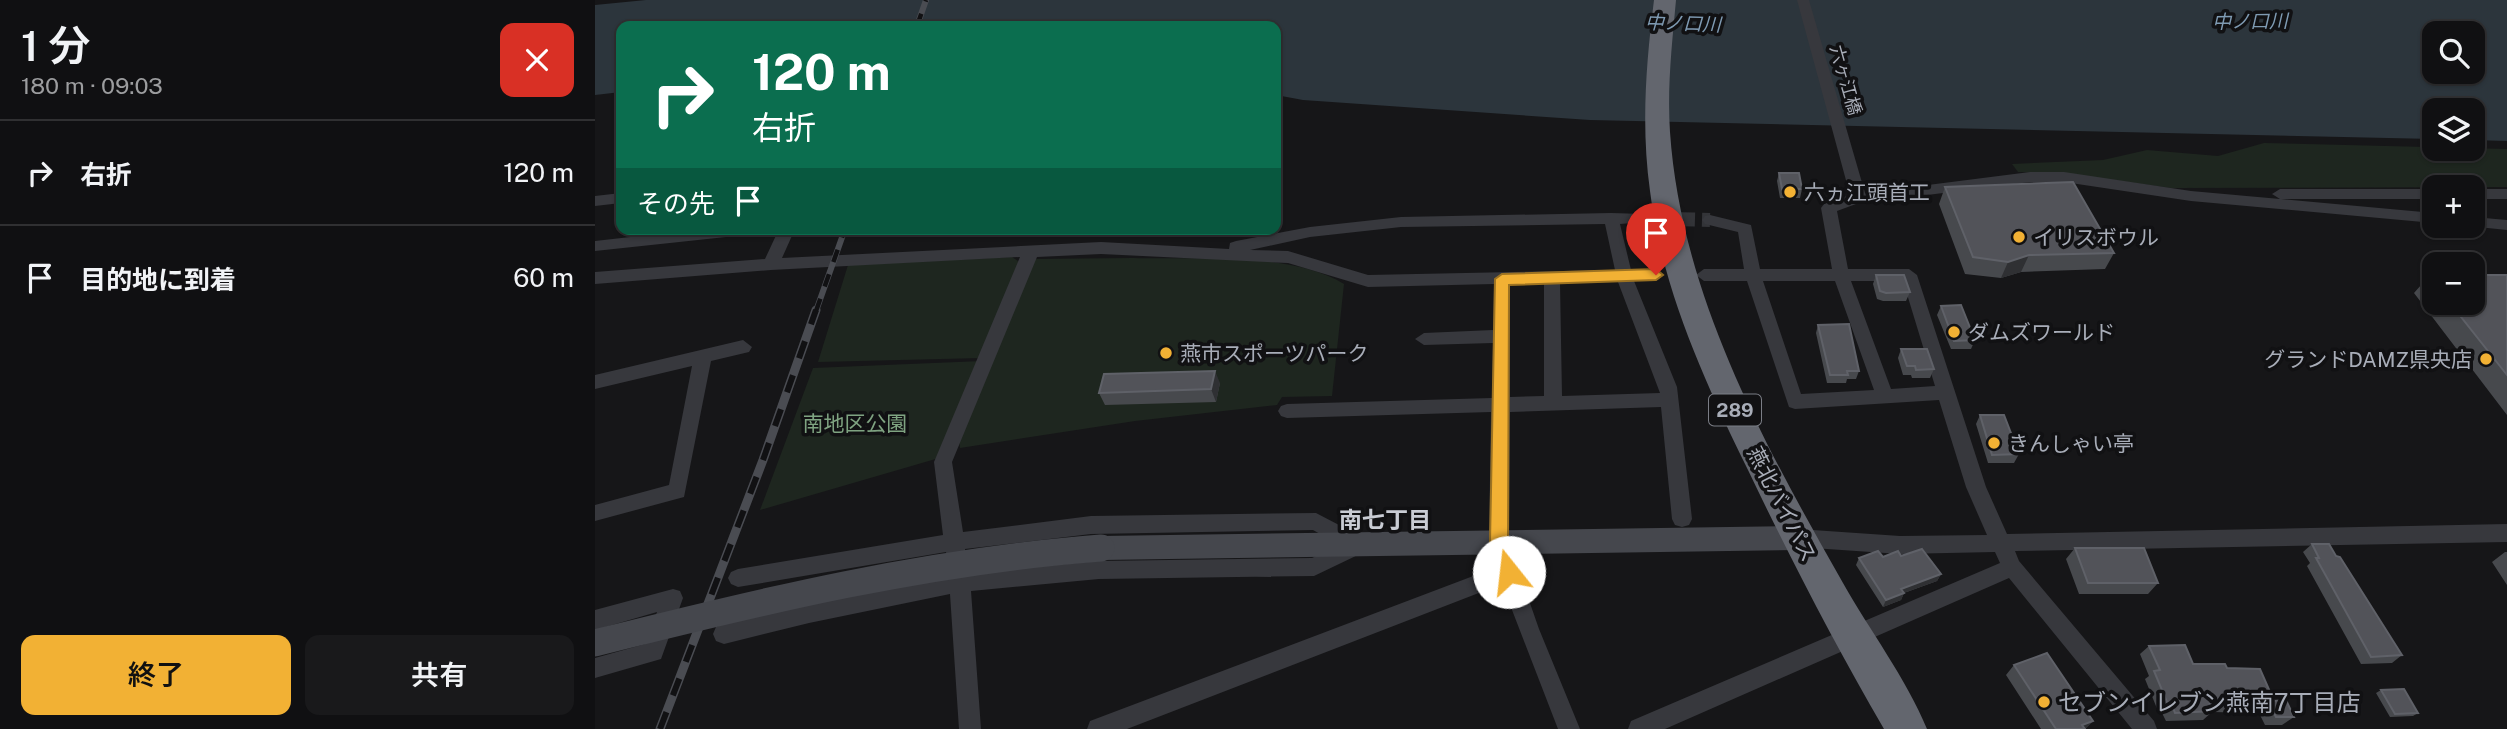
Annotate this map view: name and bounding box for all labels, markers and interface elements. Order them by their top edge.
water label: 中ノ口川 [2212,9,2290,33]
water label: 中ノ口川 [1645,11,1723,35]
text: 1 分 [21,21,90,70]
map controls [2422,21,2485,315]
button: search [2422,21,2485,84]
button: close [500,23,574,97]
text: 120 m [752,43,891,101]
street label: 六ヶ江橋 [1826,43,1866,117]
icon: right [637,49,728,140]
text: 180 m · 09:03 [21,72,163,99]
button: layers [2422,98,2485,161]
text: 右折 [752,109,816,146]
icon: right [21,154,59,192]
text: 120 m [503,157,574,188]
text: 右折 [80,159,132,190]
button: + [2422,175,2485,238]
place label: 六ヵ江頭首工 [1804,180,1930,205]
icon: arrive [729,182,767,220]
marker: 六ヵ江頭首工 [1782,184,1798,200]
text: その先 [637,188,715,219]
pin [1626,203,1686,275]
icon: arrive [1637,214,1675,252]
place label: イリスボウル [2033,225,2159,250]
marker: イリスボウル [2011,229,2027,245]
button: − [2422,252,2485,315]
icon: arrive [21,259,59,297]
text: 60 m [513,262,574,293]
text: 目的地に到着 [80,264,236,295]
place label: ダムズワールド [1968,320,2115,345]
marker: ダムズワールド [1946,324,1962,340]
place label: 燕市スポーツパーク [1180,341,1369,366]
marker: 燕市スポーツパーク [1158,345,1174,361]
place label: グランドDAMZ県央店 [2264,347,2472,372]
marker: グランドDAMZ県央店 [2478,351,2494,367]
road number: 289 [1709,394,1761,426]
park label: 南地区公園 [803,411,908,436]
place label: きんしゃい亭 [2008,431,2134,456]
marker: きんしゃい亭 [1986,435,2002,451]
street label: 燕北バイパス [1742,442,1822,566]
district label: 南七丁目 [1339,506,1431,533]
position arrow [1472,535,1546,609]
button: 終了 [21,635,291,715]
button: 共有 [305,635,574,715]
place label: セブンイレブン燕南7丁目店 [2058,688,2360,716]
marker: セブンイレブン燕南7丁目店 [2036,694,2052,710]

